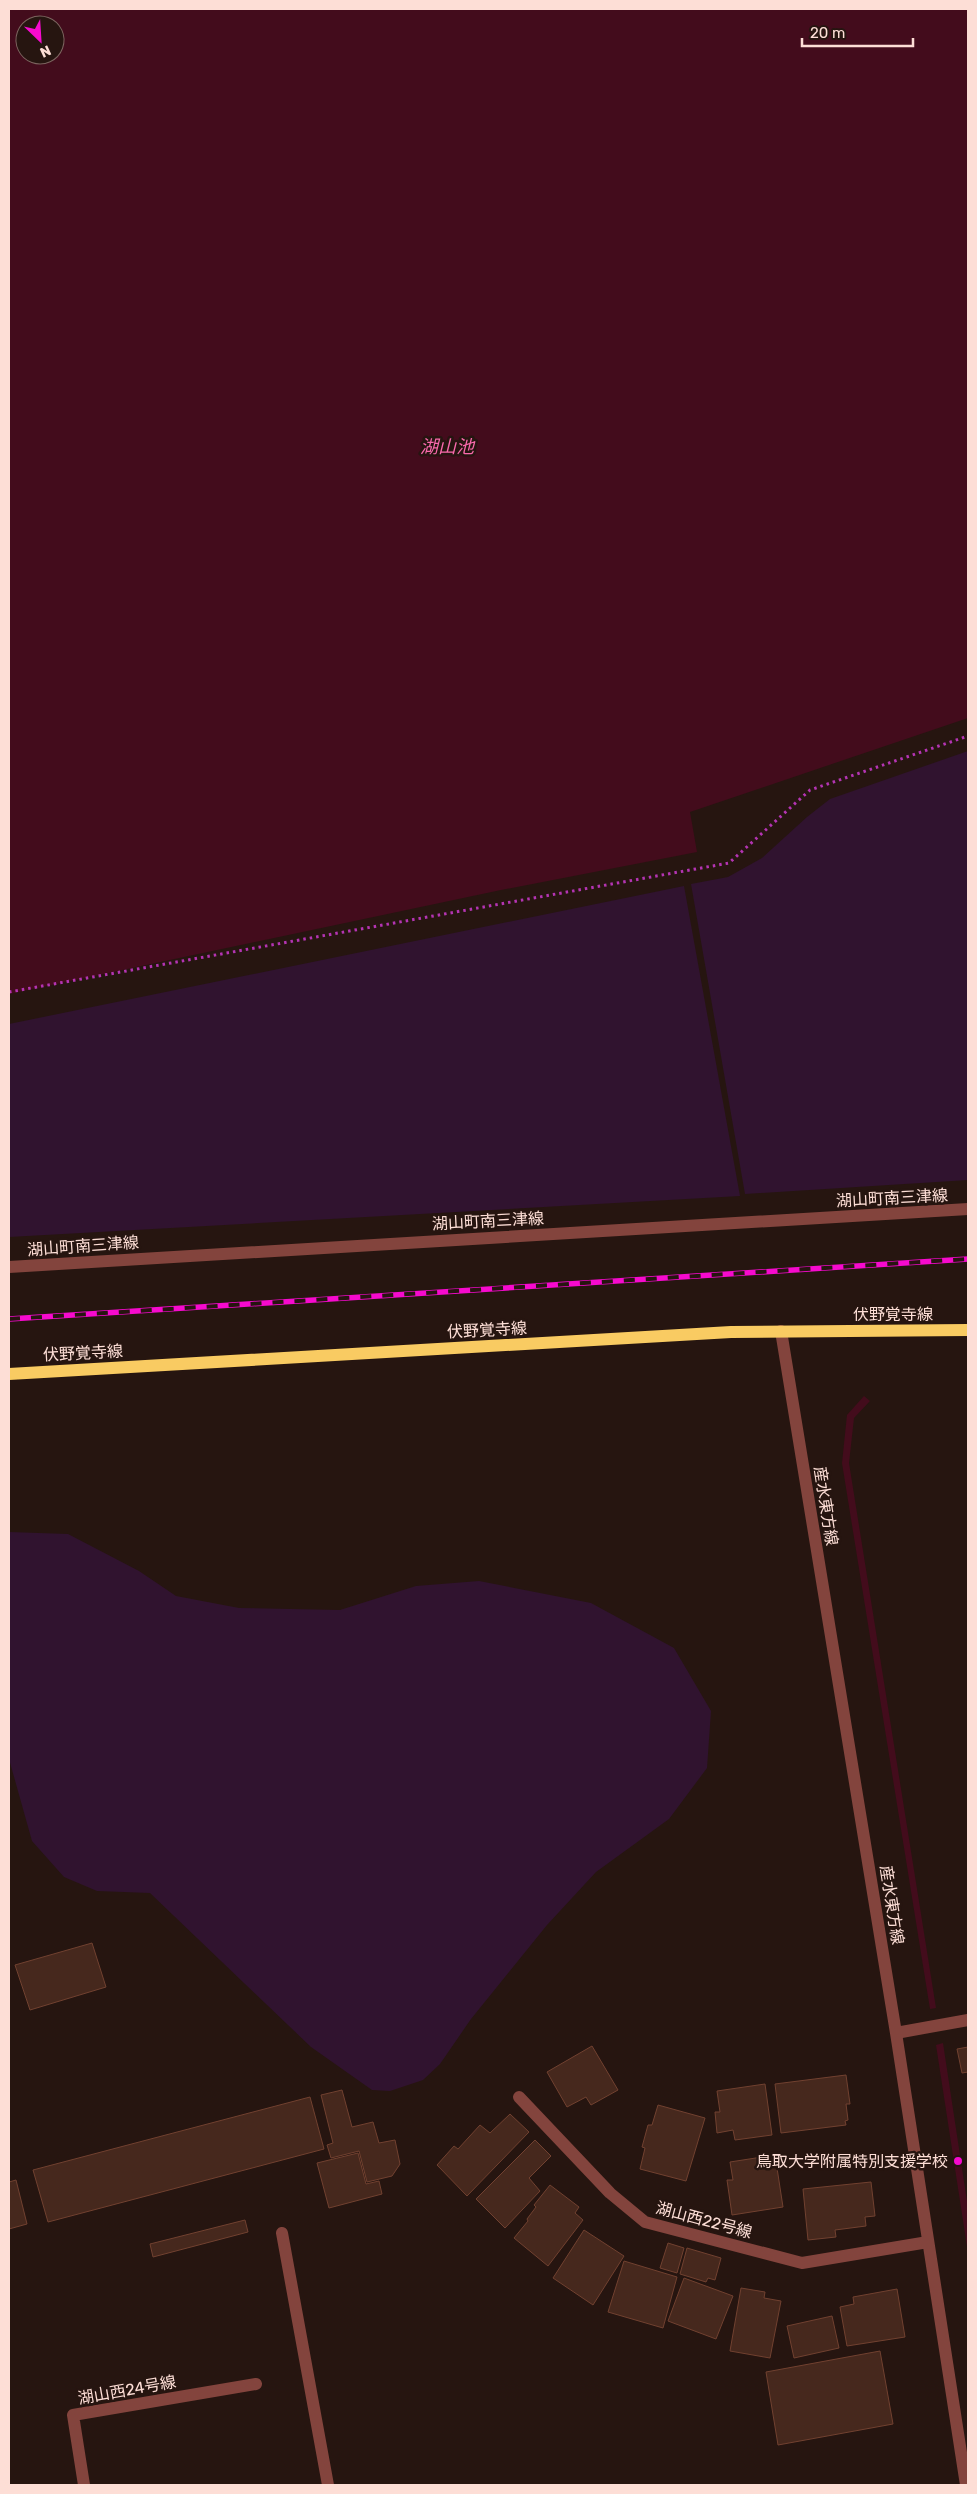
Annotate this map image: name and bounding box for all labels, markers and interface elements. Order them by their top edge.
north arrow [15,15,65,65]
scale bar [802,15,913,47]
text: 20 m [810,24,845,42]
text: N [37,41,53,61]
water label: 湖山池 [420,436,476,458]
street label: 湖山町南三津線 [836,1186,948,1210]
street label: 湖山町南三津線 [432,1209,544,1233]
street label: 湖山町南三津線 [26,1233,140,1259]
street label: 伏野覚寺線 [853,1305,933,1324]
street label: 伏野覚寺線 [447,1318,527,1342]
street label: 伏野覚寺線 [43,1341,123,1365]
street label: 産水東方線 [810,1465,842,1547]
street label: 産水東方線 [876,1864,908,1946]
place label: 鳥取大学附属特別支援学校 [756,2152,948,2171]
marker: 鳥取大学附属特別支援学校 [952,2155,964,2167]
street label: 湖山西22号線 [654,2198,754,2242]
street label: 湖山西24号線 [77,2372,177,2408]

